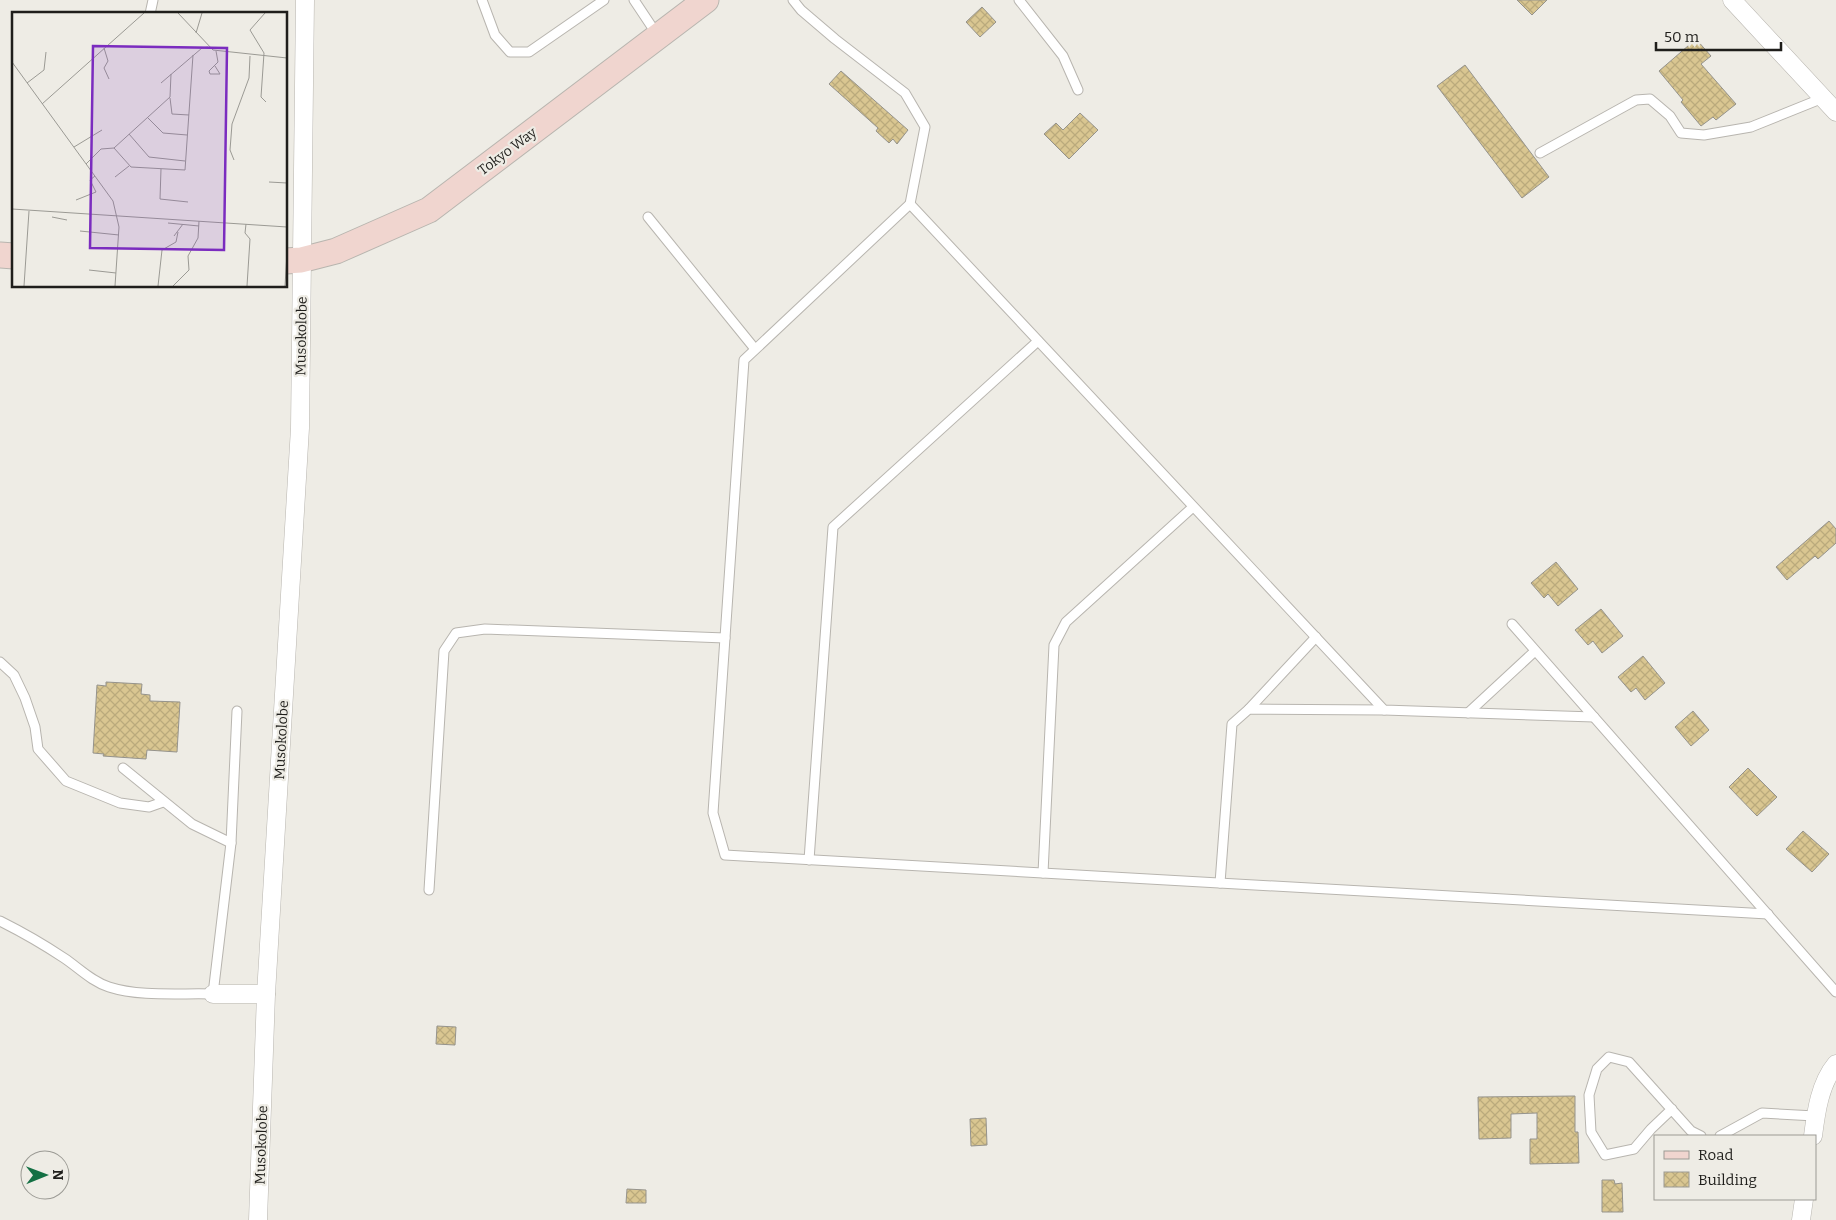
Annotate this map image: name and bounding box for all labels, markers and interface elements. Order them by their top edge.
inset map [12,12,288,288]
scale bar [1656,20,1781,52]
text: 50 m [1664,28,1700,46]
street label: Tokyo Way [475,123,540,179]
street label: Musokolobe [292,296,311,376]
street label: Musokolobe [271,700,292,780]
street label: Musokolobe [252,1105,271,1185]
legend [1654,1135,1816,1200]
text: Road [1698,1146,1733,1164]
north arrow [20,1150,70,1200]
text: N [49,1169,66,1181]
text: Building [1698,1171,1757,1189]

